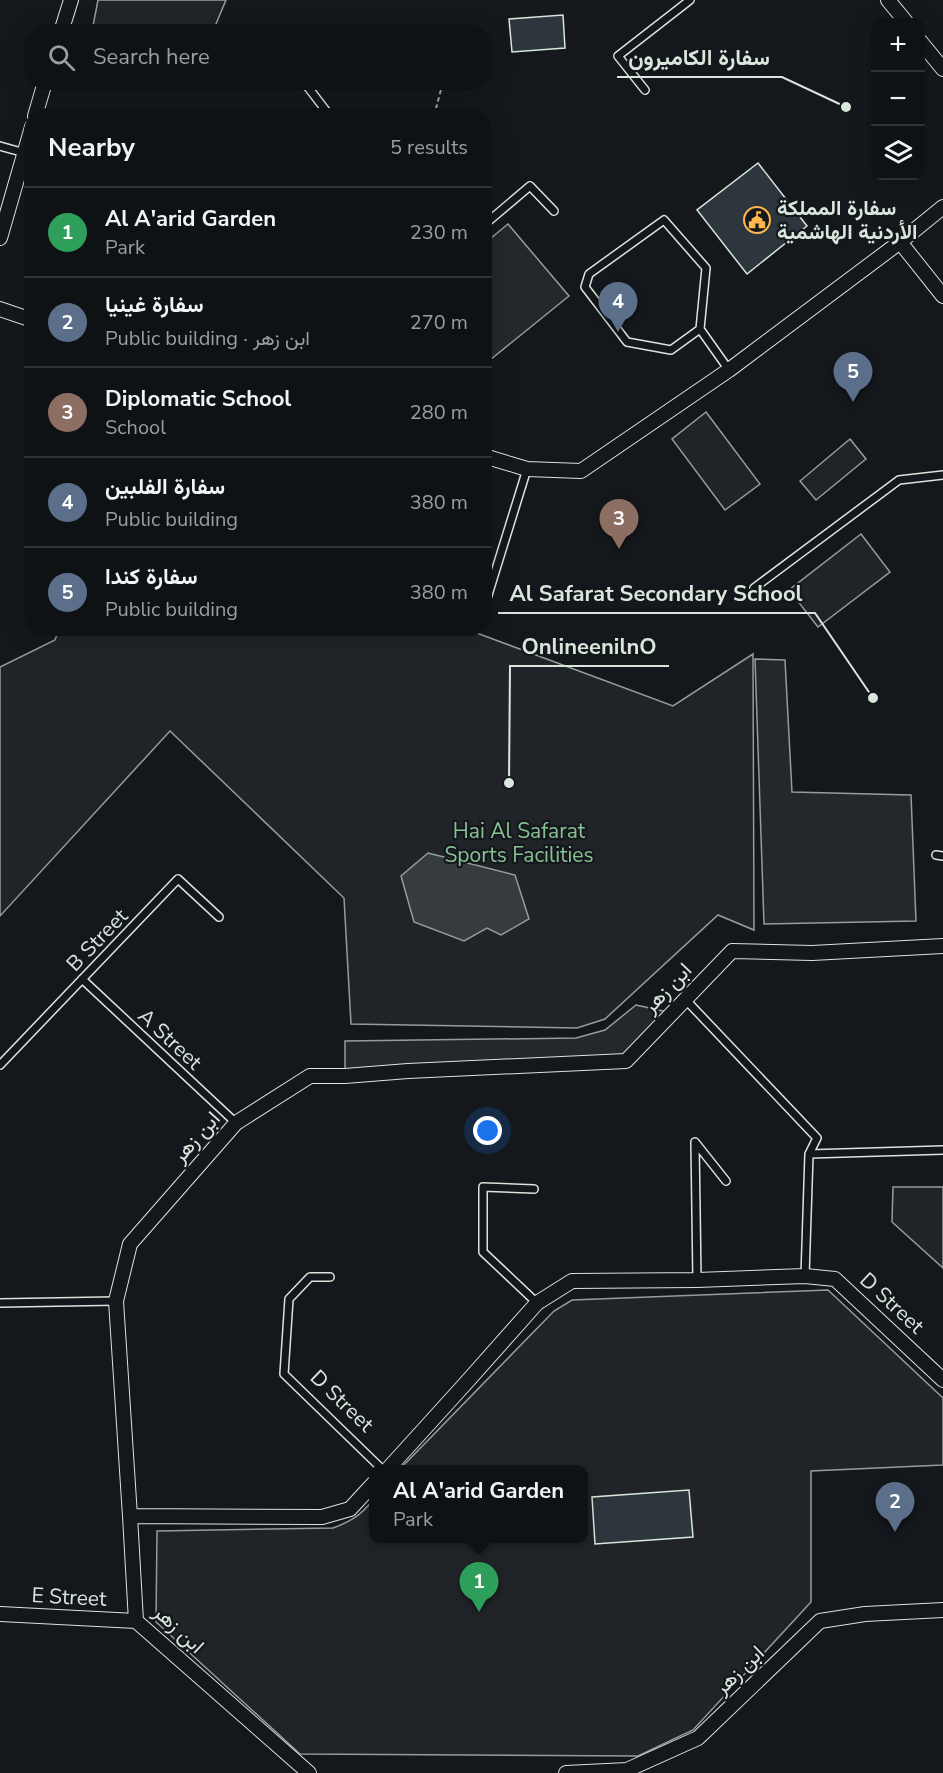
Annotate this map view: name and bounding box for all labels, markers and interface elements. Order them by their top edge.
map controls [871,18,925,180]
button: + [871,18,925,72]
search box [24,24,492,90]
callout: سفارة الكاميرون [617,37,782,77]
icon: search [45,41,78,74]
text: Search here [93,42,210,72]
text: سفارة الكاميرون [628,43,770,73]
button: − [871,72,925,126]
button: layers [871,126,925,180]
text: Nearby [48,130,135,165]
text: 5 results [390,134,468,161]
place label: سفارة المملكة الأردنية الهاشمية [777,194,918,246]
text: Al A'arid Garden [105,204,276,234]
public building icon: سفارة المملكة الأردنية الهاشمية [742,205,772,235]
text: 1 [62,219,74,246]
text: 230 m [410,219,468,246]
text: Park [105,234,145,261]
pin: 4 [598,282,638,332]
text: سفارة غينيا [105,290,204,320]
text: 2 [62,309,74,336]
text: 270 m [410,309,468,336]
text: Public building · ابن زهر [105,325,310,352]
pin: 5 [834,352,872,402]
text: Diplomatic School [105,384,291,414]
text: 3 [62,399,74,426]
text: 280 m [410,399,468,426]
text: School [105,414,166,441]
text: سفارة الفلبين [105,472,225,502]
text: 4 [62,489,74,516]
text: 380 m [410,489,468,516]
pin: 3 [600,500,638,549]
text: Public building [105,506,238,533]
text: سفارة كندا [105,562,197,592]
callout: Al Safarat Secondary School [498,573,815,613]
text: 5 [62,579,74,606]
text: 380 m [410,579,468,606]
text: Al Safarat Secondary School [509,579,803,609]
text: Public building [105,596,238,623]
callout: OnlineenilnO [510,626,669,666]
text: OnlineenilnO [521,632,657,662]
park label: Hai Al Safarat Sports Facilities [444,817,594,869]
street label: B Street [60,902,134,977]
street label: ابن زهر [635,957,698,1020]
street label: A Street [132,1002,209,1076]
street label: ابن زهر [165,1105,226,1169]
your location [473,1116,502,1145]
street label: D Street [854,1266,931,1340]
street label: D Street [304,1364,380,1439]
popup [369,1465,588,1543]
text: Al A'arid Garden [393,1476,564,1506]
pin: 2 [876,1482,914,1532]
text: Park [393,1506,433,1533]
pin: 1 [460,1562,498,1612]
street label: E Street [31,1581,108,1613]
street label: ابن زهر [147,1598,210,1660]
street label: ابن زهر [707,1639,770,1702]

